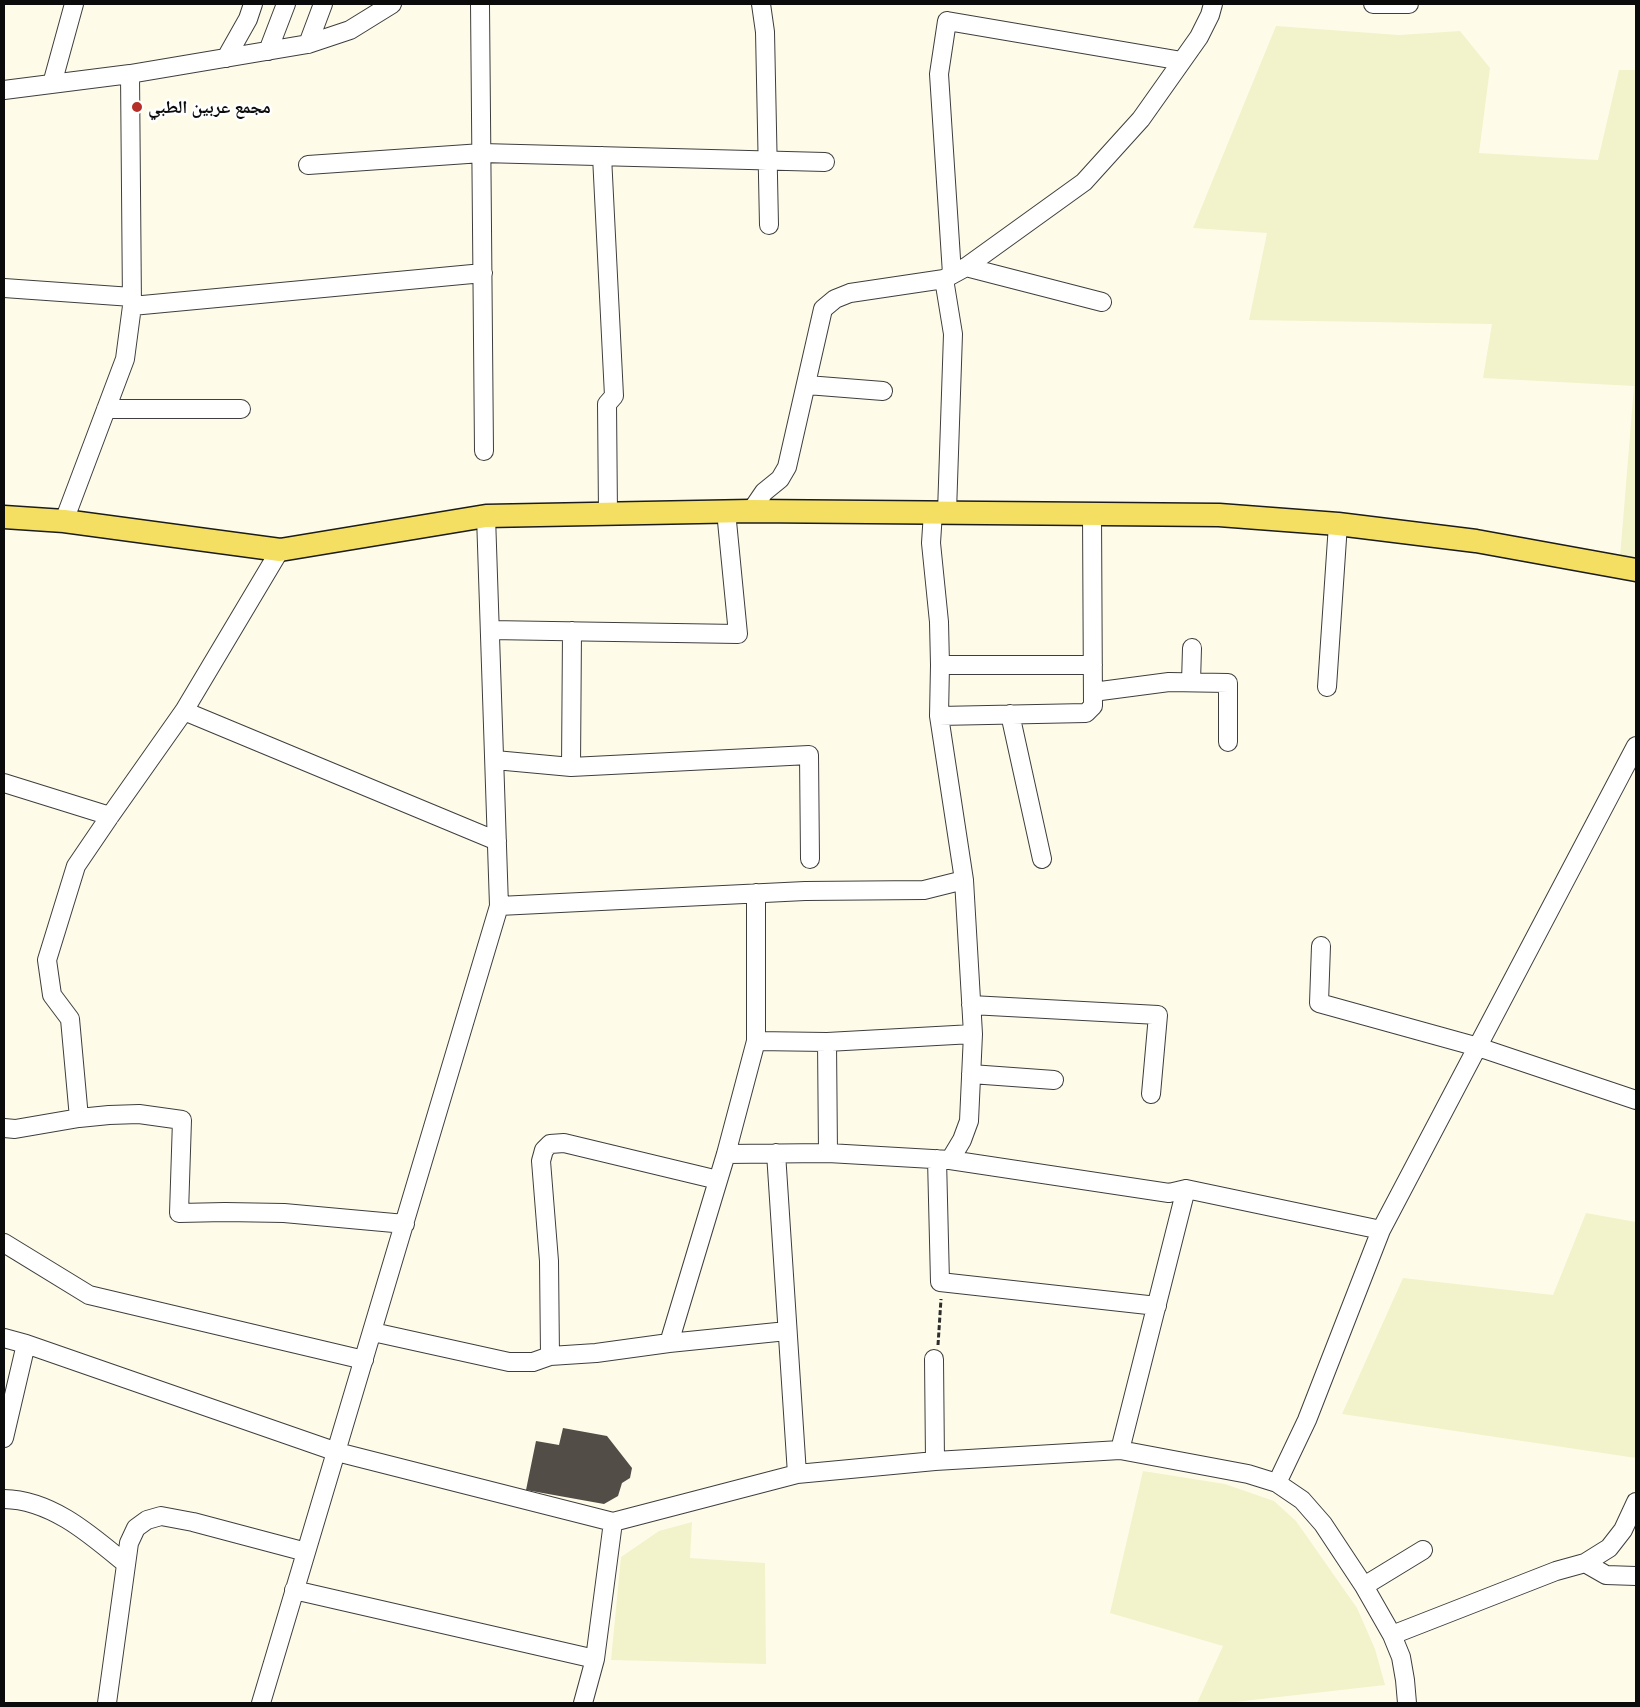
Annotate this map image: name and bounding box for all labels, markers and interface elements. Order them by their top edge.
place label: مجمع عربين الطبي [148,96,271,118]
marker: مجمع عربين الطبي [130,100,144,114]

